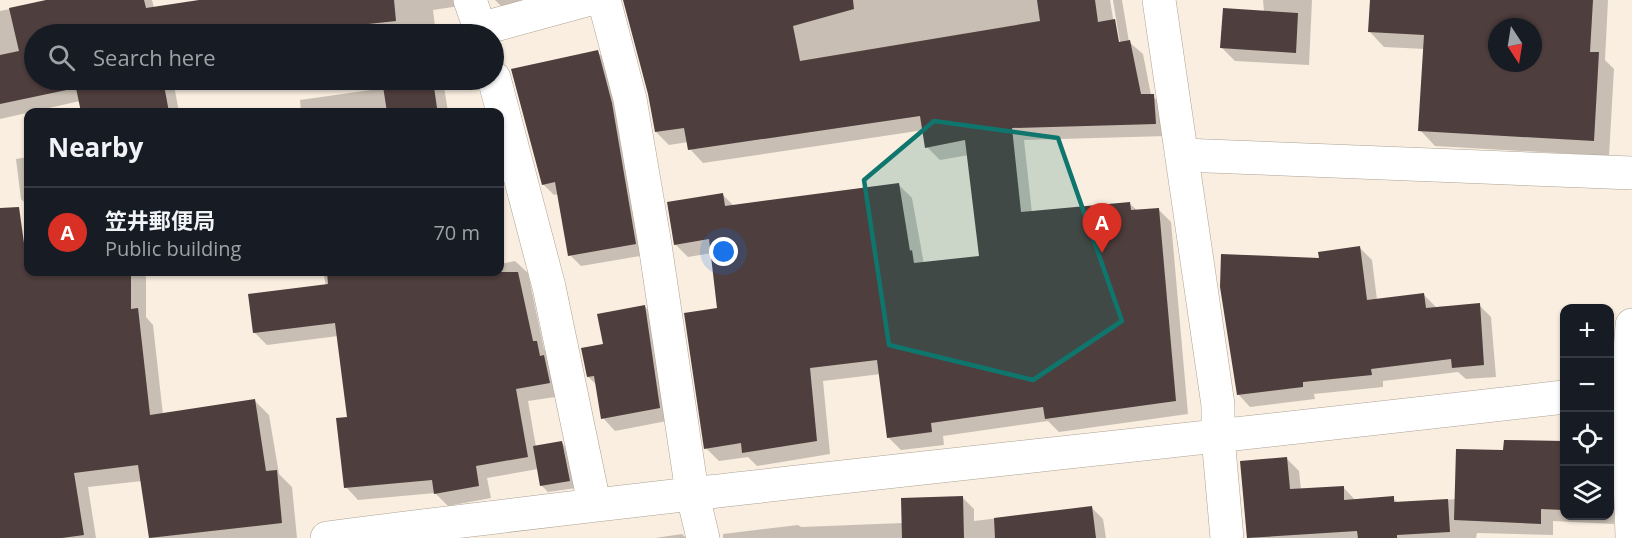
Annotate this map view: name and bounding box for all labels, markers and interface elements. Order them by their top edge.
north arrow [1488,18,1542,72]
search box [24,24,504,90]
icon: search [45,41,78,74]
text: Search here [93,42,216,72]
text: Nearby [48,129,143,165]
pin: A [1082,204,1122,253]
text: 笠井郵便局 [105,205,215,235]
text: A [61,219,74,246]
text: 70 m [433,219,480,246]
text: Public building [105,235,241,262]
your location [709,237,738,266]
map controls [1560,304,1614,520]
button: + [1560,304,1614,358]
button: − [1560,358,1614,412]
button: locate [1560,412,1614,466]
button: layers [1560,466,1614,520]

